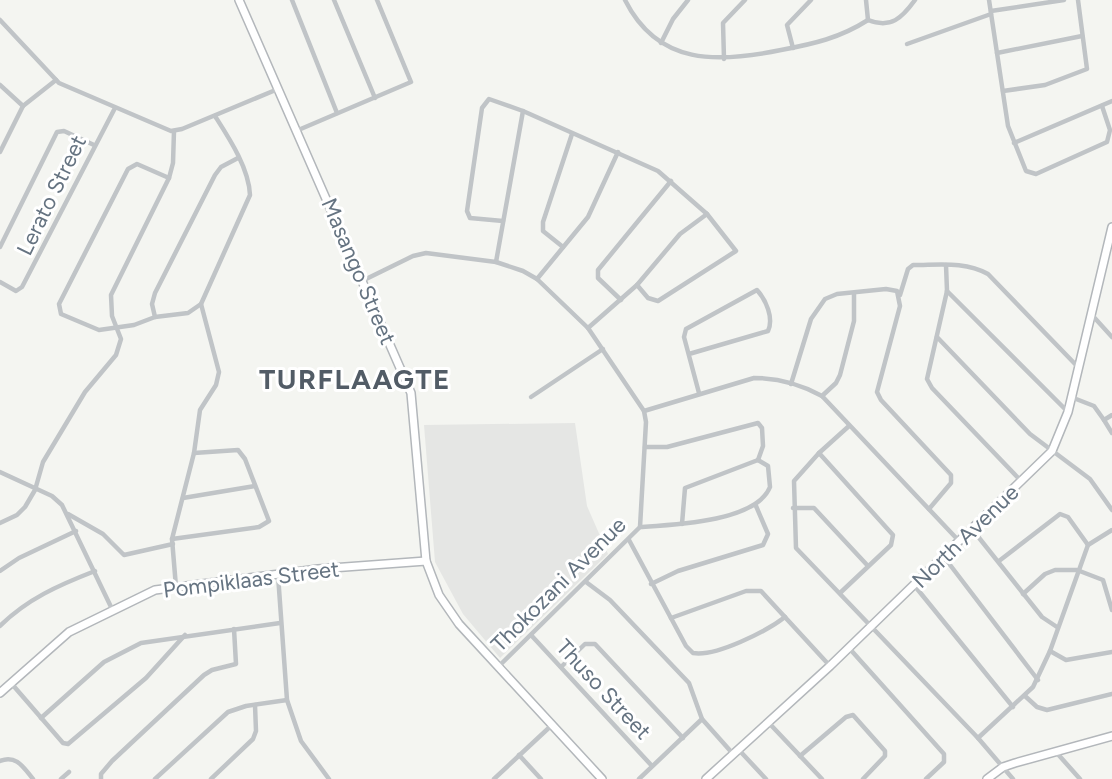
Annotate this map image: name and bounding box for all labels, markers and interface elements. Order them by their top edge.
street label: Lerato Street [11,131,92,260]
street label: Masango Street [316,194,402,348]
district label: TURFLAAGTE [259,362,451,396]
street label: North Avenue [906,479,1024,594]
street label: Thokozani Avenue [485,511,631,657]
street label: Pompiklaas Street [161,555,341,604]
street label: Thuso Street [551,634,657,745]

